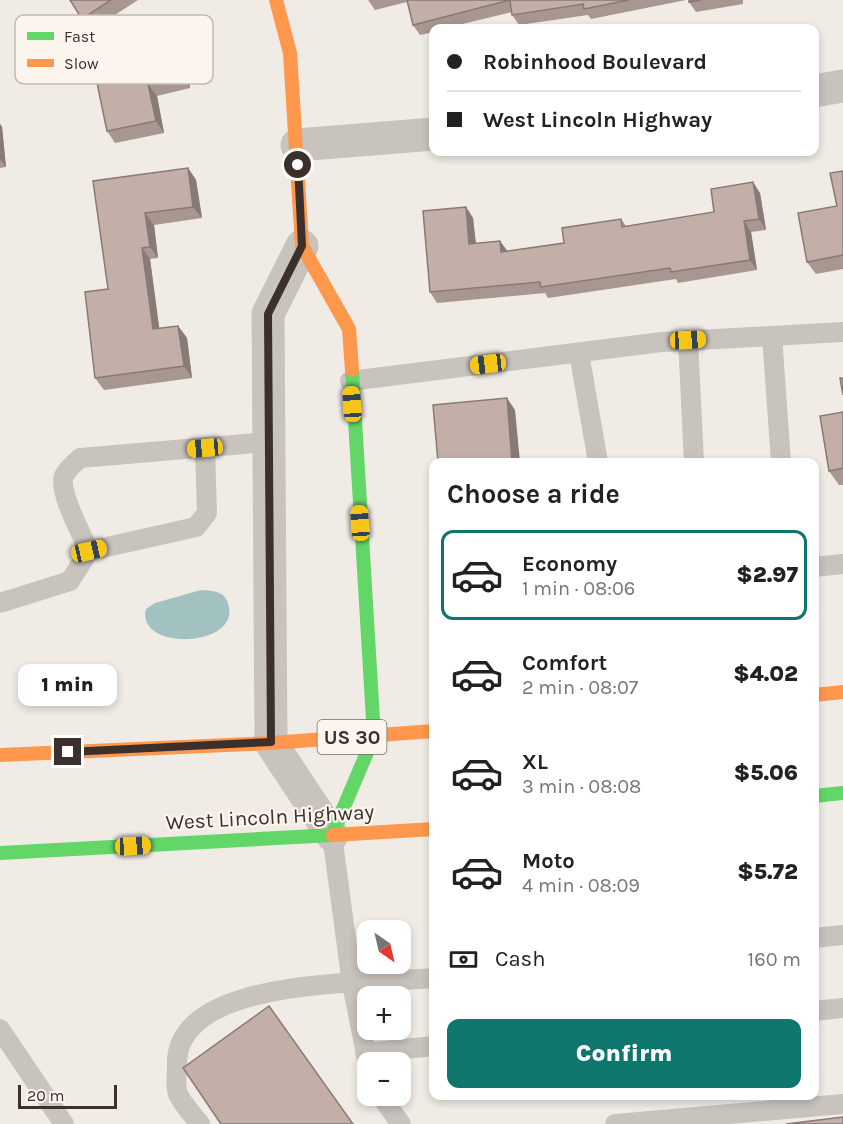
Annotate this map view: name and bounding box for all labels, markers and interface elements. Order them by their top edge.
legend [15,15,213,84]
text: Fast [64,27,95,46]
text: Robinhood Boulevard [483,49,707,75]
text: Slow [64,54,99,73]
text: West Lincoln Highway [483,107,712,133]
route start [284,151,311,178]
car [670,330,706,350]
car [469,353,507,375]
car [342,385,362,423]
car [186,437,224,459]
text: Choose a ride [447,478,620,510]
car [350,504,370,542]
car [69,538,109,564]
icon: car [450,548,504,602]
text: Economy [522,551,617,577]
text: $2.97 [736,562,798,588]
text: 1 min · 08:06 [522,577,635,600]
icon: car [450,647,504,701]
text: Comfort [522,650,607,676]
text: $4.02 [733,661,798,687]
callout: 1 min [19,665,118,707]
text: 1 min [41,673,94,696]
text: 2 min · 08:07 [522,676,638,699]
road number: US 30 [318,720,386,754]
route end [54,738,81,765]
icon: car [450,746,504,800]
text: XL [522,749,548,775]
text: $5.06 [734,760,798,786]
text: 3 min · 08:08 [522,775,641,798]
street label: West Lincoln Highway [165,800,375,834]
car [115,836,151,856]
icon: car [450,845,504,899]
text: Moto [522,848,575,874]
text: $5.72 [737,859,798,885]
text: 4 min · 08:09 [522,874,640,897]
north arrow [357,920,411,974]
map controls [357,920,411,1106]
icon: cash [447,943,480,976]
text: Cash [495,946,545,972]
text: 160 m [748,948,801,971]
button: + [357,986,411,1040]
button: Confirm [447,1019,801,1088]
button: − [357,1052,411,1106]
scale bar [18,1082,117,1110]
text: 20 m [27,1086,65,1105]

